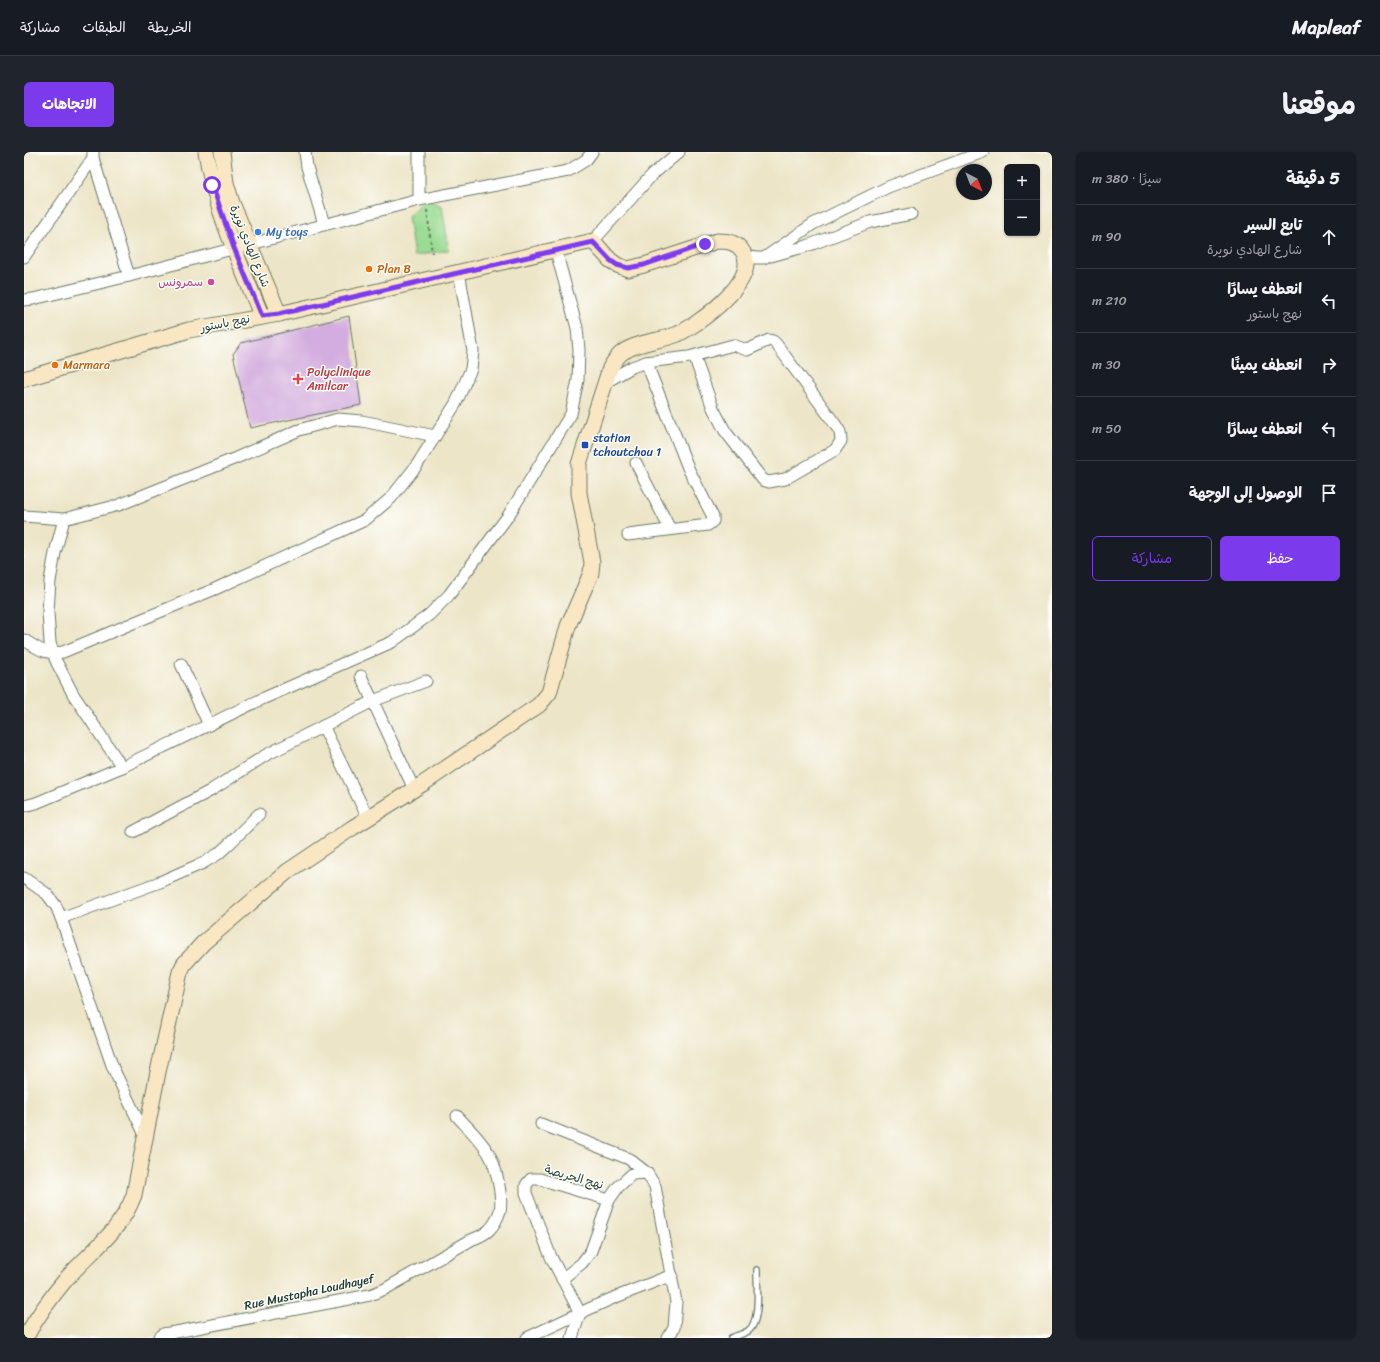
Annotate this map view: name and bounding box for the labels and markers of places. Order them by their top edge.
place label: My toys [266,221,309,243]
marker: My toys [253,227,263,237]
place label: Plan B [377,258,411,280]
marker: Plan B [364,264,374,274]
place label: سمرونس [158,271,203,293]
marker: سمرونس [206,277,216,287]
place label: Marmara [63,354,110,376]
marker: Marmara [50,360,60,370]
place label: Polyclinique Amilcar [306,361,371,397]
marker: Polyclinique Amilcar [292,373,304,385]
place label: station tchoutchou 1 [592,427,661,463]
marker: station tchoutchou 1 [580,440,590,450]

